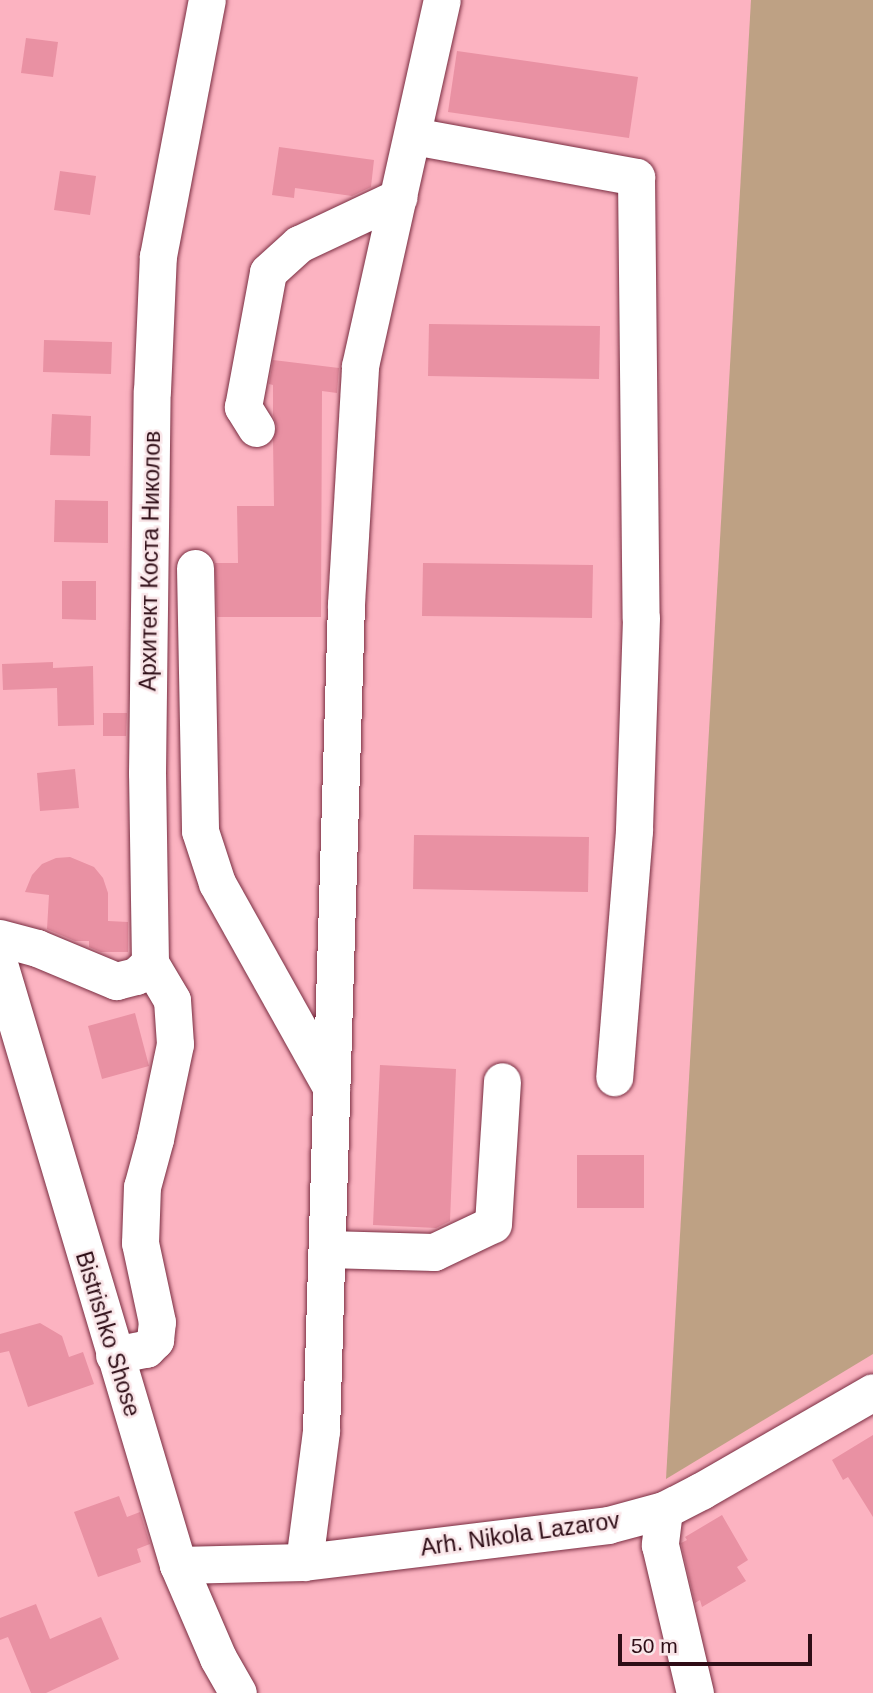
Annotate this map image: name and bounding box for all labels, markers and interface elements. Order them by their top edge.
street label: Архитект Коста Николов [134,431,166,691]
street label: Bistrishko Shose [70,1248,146,1420]
street label: Arh. Nikola Lazarov [419,1506,621,1562]
scale bar [621,1620,815,1664]
text: 50 m [631,1634,678,1657]

